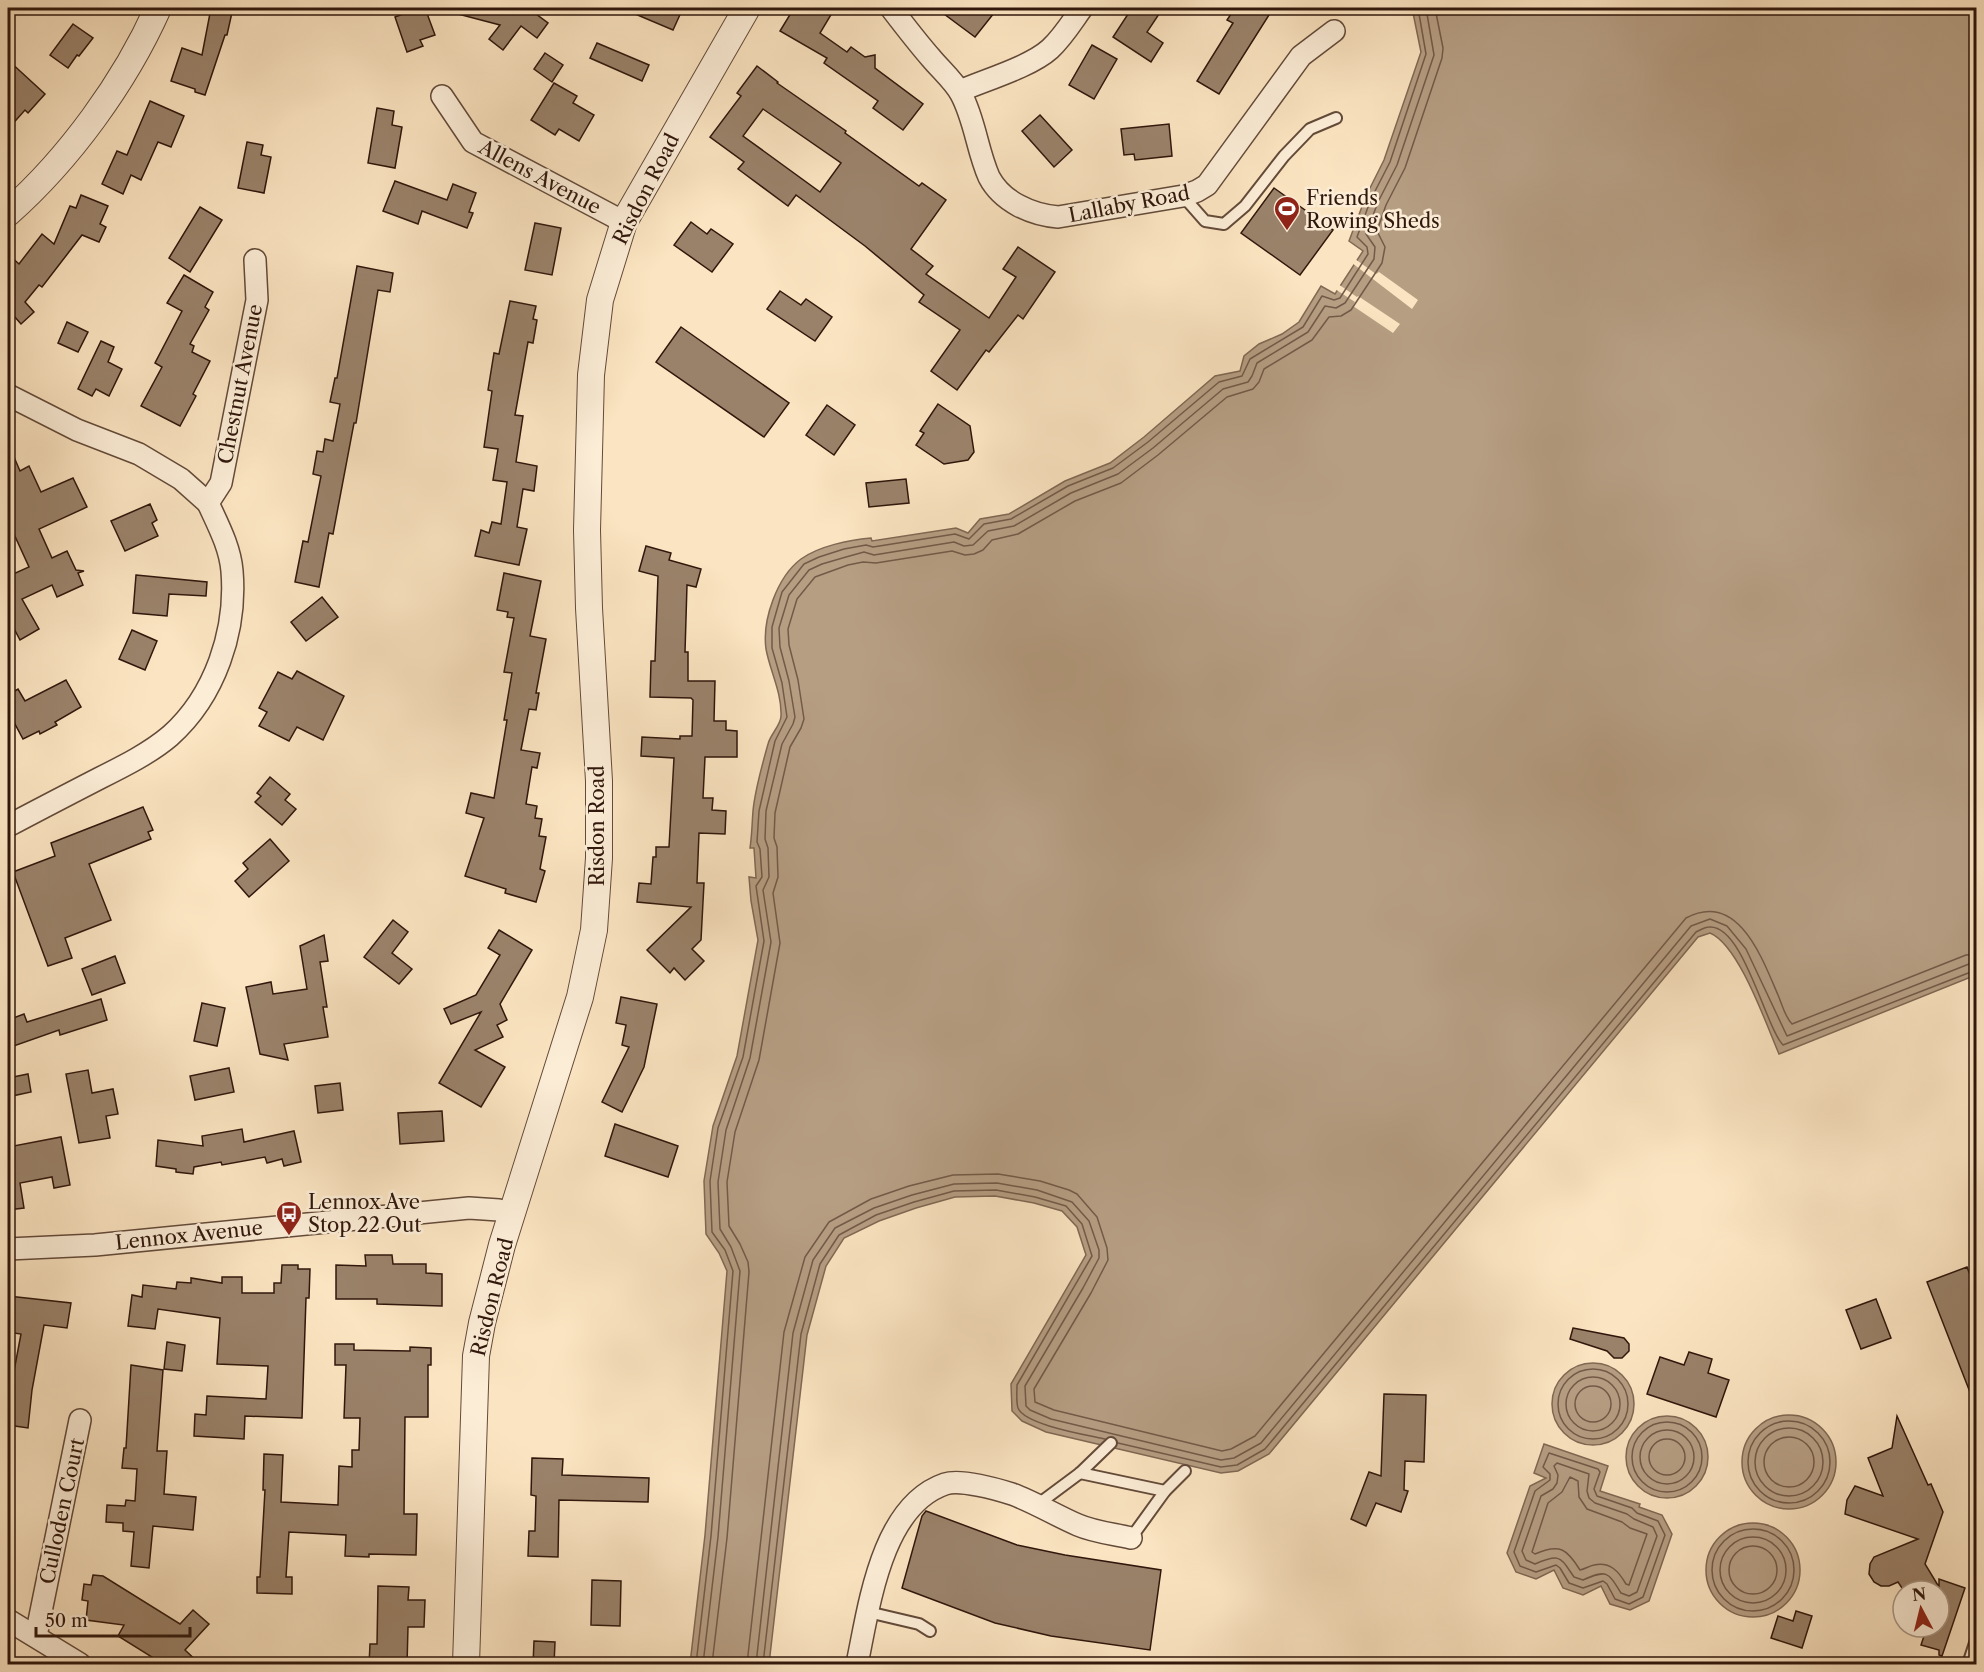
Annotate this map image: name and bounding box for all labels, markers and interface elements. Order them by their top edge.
street label: Risdon Road [608,130,684,248]
street label: Allens Avenue [474,134,605,219]
street label: Lallaby Road [1066,180,1192,228]
place label: Friends Rowing Sheds [1306,186,1440,233]
sports icon: Friends Rowing Sheds [1272,194,1302,232]
street label: Chestnut Avenue [213,302,267,466]
street label: Risdon Road [585,765,609,887]
place label: Lennox Ave Stop 22 Out [308,1190,421,1237]
bus stop icon: Lennox Ave Stop 22 Out [274,1199,304,1237]
street label: Lennox Avenue [114,1215,264,1255]
street label: Risdon Road [466,1235,518,1359]
street label: Culloden Court [35,1436,89,1586]
north arrow [1891,1579,1951,1639]
text: N [1911,1583,1927,1605]
scale bar [36,1600,190,1638]
text: 50 m [45,1610,88,1632]

